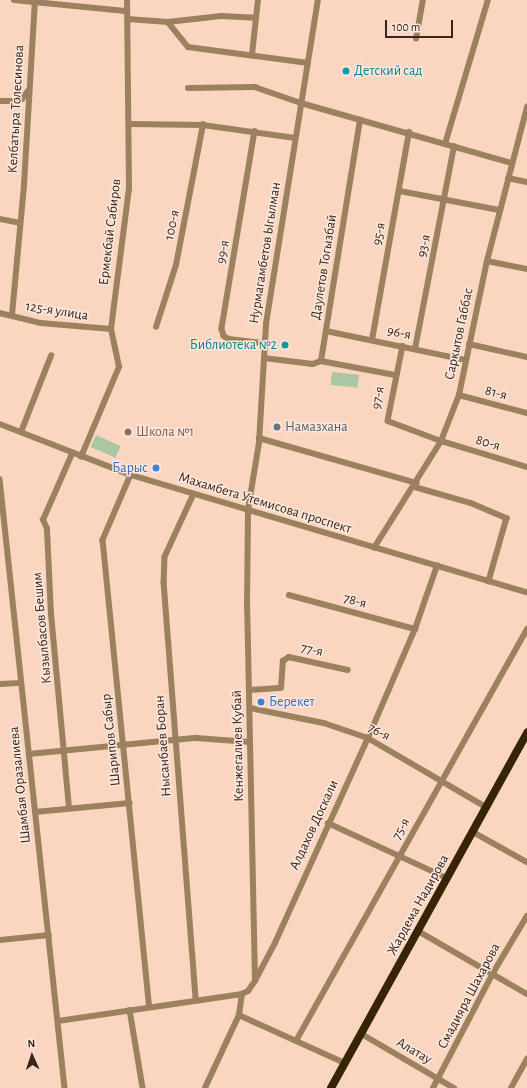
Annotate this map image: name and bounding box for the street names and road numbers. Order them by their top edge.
street label: Келбатыра Толесинова [4,44,28,174]
street label: Ермекбай Сабиров [95,178,125,286]
street label: Нурмагамбетов Ыгылман [246,181,284,325]
street label: 100-я [161,208,183,242]
street label: Даулетов Тогызбай [307,213,341,321]
street label: 95-я [369,221,389,247]
street label: 93-я [413,233,435,259]
street label: 99-я [213,239,233,265]
street label: Саркытов Габбас [441,287,477,381]
street label: 125-я улица [24,298,90,324]
street label: 96-я [386,322,412,344]
street label: 81-я [483,382,509,404]
street label: 97-я [368,385,388,411]
street label: 80-я [474,431,502,455]
street label: Махамбета Утемисова проспект [177,469,353,537]
street label: Кызылбасов Бешим [29,572,55,684]
street label: 78-я [342,590,368,612]
street label: 77-я [299,639,325,661]
street label: Кенжегалиев Кубай [229,690,247,802]
street label: Шарипов Сабыр [98,693,124,787]
street label: Нысанбаев Боран [151,695,175,797]
street label: 76-я [365,719,393,745]
street label: Шамбая Оразалиева [6,726,34,844]
street label: Алдахов Доскали [286,777,342,873]
street label: 75-я [388,815,414,843]
street label: Жардема Надирова [383,852,453,958]
street label: Смадияра Шахарова [434,940,504,1052]
street label: Алатау [393,1034,435,1068]

